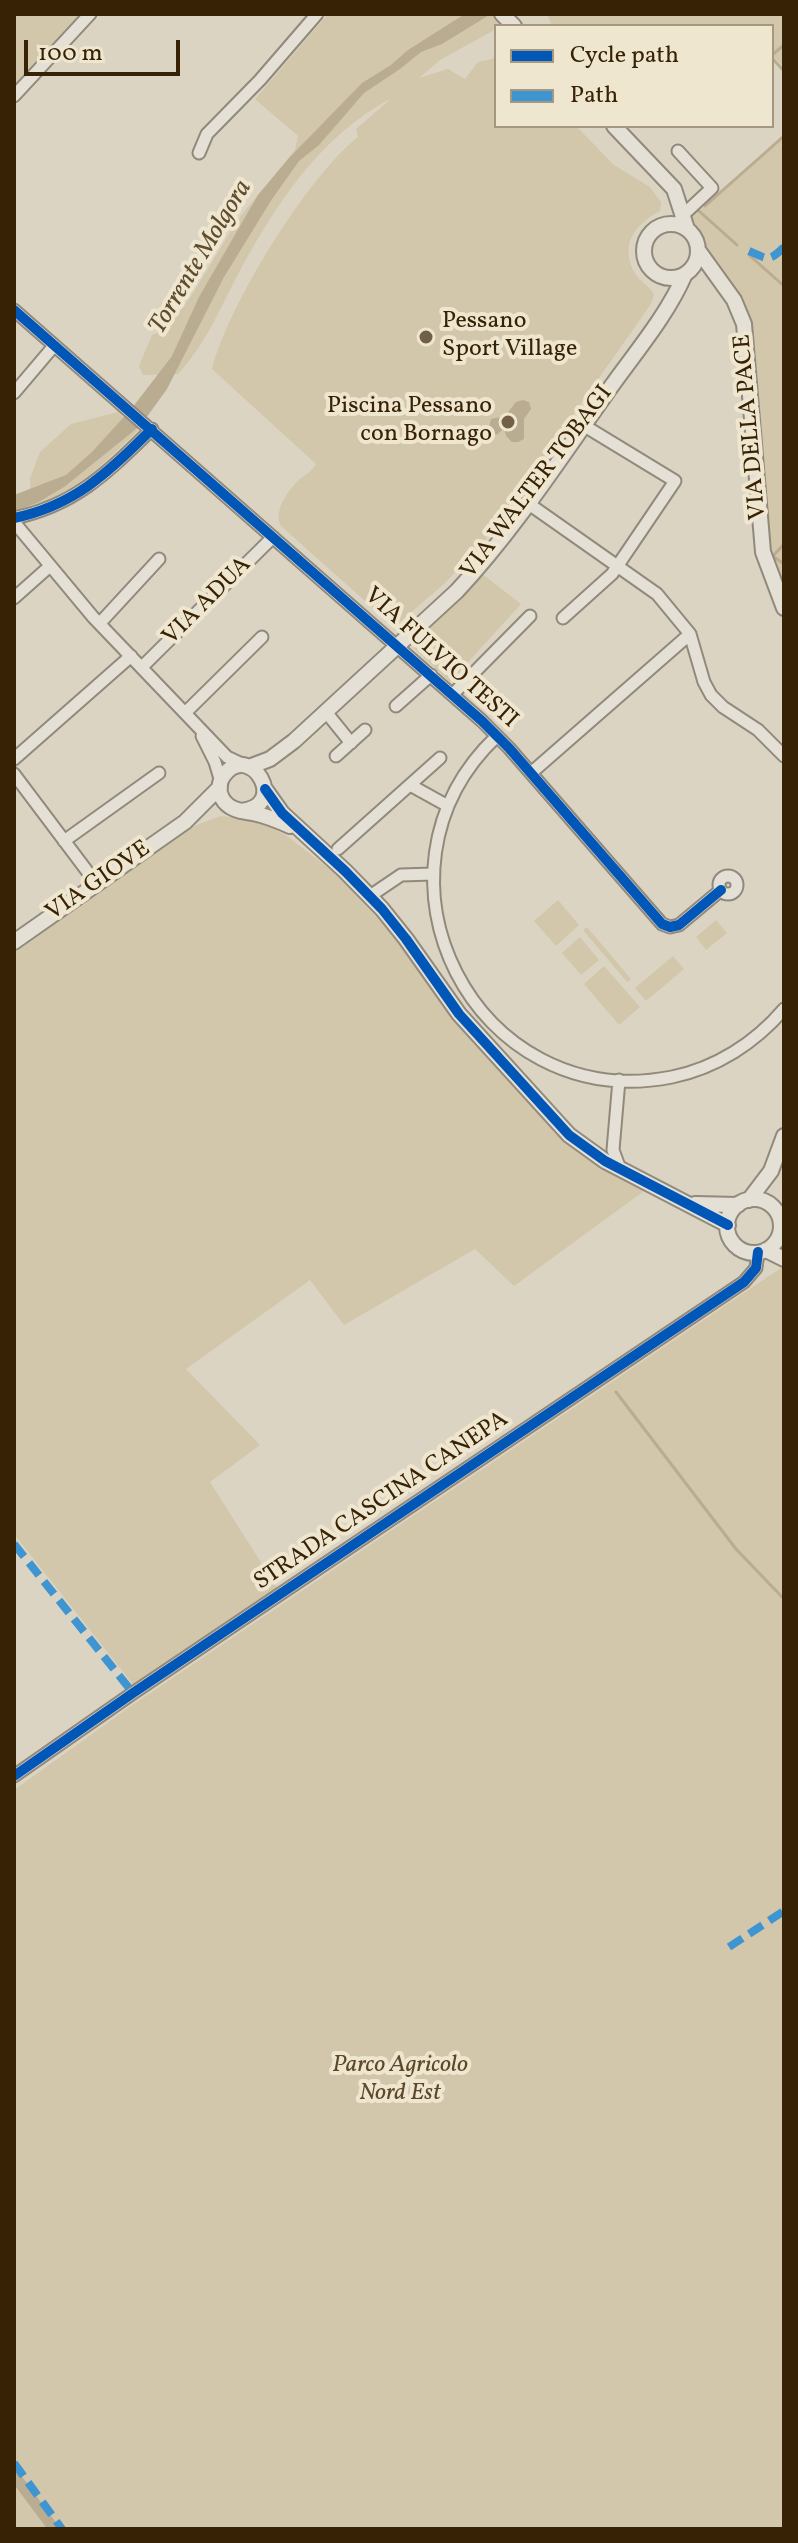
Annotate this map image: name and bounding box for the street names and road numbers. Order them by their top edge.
street label: VIA DELLA PACE [730,333,774,521]
street label: VIA WALTER TOBAGI [456,381,620,585]
street label: VIA ADUA [158,552,258,652]
street label: VIA FULVIO TESTI [357,582,523,736]
street label: VIA GIOVE [41,836,157,928]
street label: STRADA CASCINA CANEPA [249,1406,515,1598]

